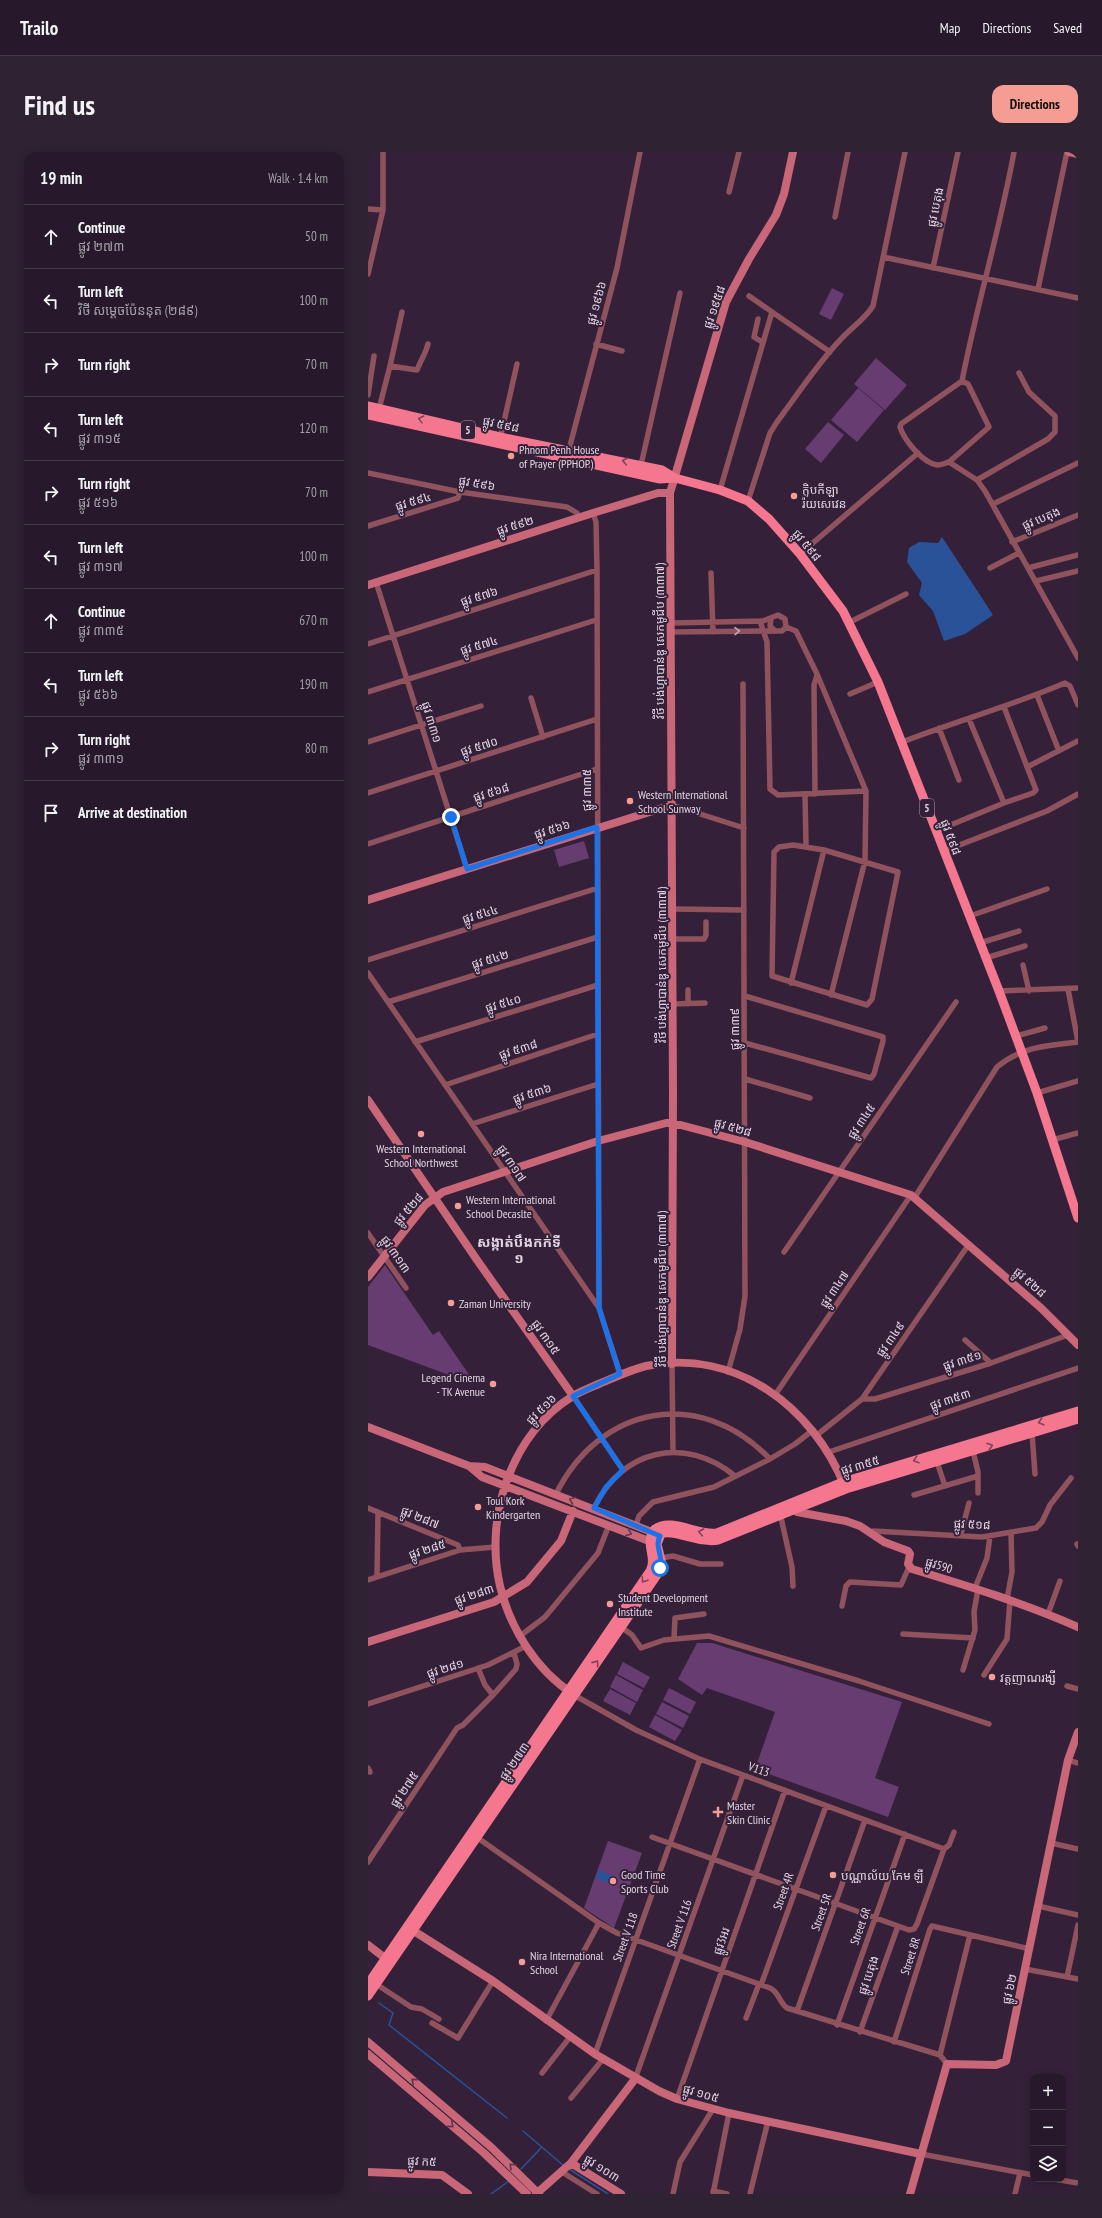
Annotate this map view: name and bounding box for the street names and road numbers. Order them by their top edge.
street label: ផ្លូវ បេតុង [923,186,950,229]
street label: ផ្លូវ ១៩៦៦ [583,280,612,327]
street label: ផ្លូវ ១៩៥៨ [700,283,732,332]
street label: ផ្លូវ ៥៩៨ [481,413,521,439]
road number: 5 [461,421,475,439]
street label: ផ្លូវ ៥៩៦ [457,473,496,497]
street label: ផ្លូវ ៥៩៤ [393,488,434,517]
street label: ផ្លូវ បេតុង [1019,503,1064,536]
street label: ផ្លូវ ៥៩២ [494,512,537,541]
street label: ផ្លូវ ៥៩៨ [787,526,825,566]
street label: វិថី បង់ហ្គាបាន់ឌូ សេកមូជីប (៣៣៧) [652,563,667,719]
street label: ផ្លូវ ៥៧៦ [458,583,501,612]
street label: ផ្លូវ ៥៧៤ [458,632,501,661]
street label: ផ្លូវ ៣៣១ [415,700,445,745]
street label: ផ្លូវ ៥៧០ [458,733,501,762]
street label: ផ្លូវ ៣៣៥ [579,769,597,811]
street label: ផ្លូវ ៥៦៨ [471,779,512,808]
road number: 5 [920,799,934,817]
street label: ផ្លូវ ៥៦៦ [532,816,573,845]
street label: ផ្លូវ ៥៩៨ [934,817,965,858]
street label: វិថី បង់ហ្គាបាន់ឌូ សេកមូជីប (៣៣៧) [654,887,669,1043]
street label: ផ្លូវ ៥៤៤ [460,901,501,930]
street label: ផ្លូវ ៥៤២ [469,946,512,975]
street label: ផ្លូវ ៥៤០ [483,990,524,1019]
street label: ផ្លូវ ៣៣៩ [727,1008,745,1050]
street label: ផ្លូវ ៥៣៨ [497,1036,540,1066]
street label: ផ្លូវ ៥៣៦ [511,1080,554,1110]
street label: ផ្លូវ ៣៤៥ [844,1100,881,1144]
street label: ផ្លូវ ៥២៨ [712,1115,753,1143]
street label: ផ្លូវ ៣១៧ [491,1142,530,1186]
street label: ផ្លូវ ៥២៨ [390,1190,429,1231]
street label: វិថី បង់ហ្គាបាន់ឌូ សេកមូជីប (៣៣៧) [654,1211,669,1367]
street label: ផ្លូវ ៣១៣ [375,1232,414,1278]
street label: ផ្លូវ ៥២៨ [1008,1264,1049,1303]
street label: ផ្លូវ ៣៤៧ [816,1268,855,1312]
street label: ផ្លូវ ៣១៥ [526,1316,564,1360]
street label: ផ្លូវ ៣៤៩ [872,1318,910,1362]
street label: ផ្លូវ ៣៥១ [941,1347,984,1377]
street label: ផ្លូវ ៣៥៣ [928,1385,974,1416]
street label: ផ្លូវ ៥១៦ [523,1391,562,1430]
street label: ផ្លូវ ៣៥៥ [839,1452,882,1481]
street label: ផ្លូវ ២៨៧ [397,1503,441,1535]
street label: ផ្លូវ ៥១៨ [953,1516,991,1536]
street label: ផ្លូវ ២៨៥ [406,1536,449,1565]
street label: ផ្លូវ590 [923,1554,954,1580]
street label: ផ្លូវ ២៨៣ [452,1580,497,1611]
street label: ផ្លូវ ២៨១ [424,1655,467,1684]
street label: ផ្លូវ ២៧៣ [496,1739,535,1785]
street label: V113 [745,1758,772,1780]
street label: ផ្លូវ ២៧៥ [387,1768,424,1812]
street label: Street 4R [769,1870,797,1912]
street label: Street 5R [807,1891,835,1933]
street label: Street V 116 [663,1897,695,1951]
street label: Street 6R [846,1905,874,1947]
street label: Street V 118 [609,1910,641,1964]
street label: ផ្លូវ3អរ [709,1925,736,1958]
street label: Street 8R [897,1935,923,1977]
street label: ផ្លូវ បេតុង [854,1953,885,1998]
street label: ផ្លូវ ៦២ [998,1972,1023,2006]
street label: ផ្លូវ ១០៥ [680,2081,721,2109]
street label: ផ្លូវ ១០៣ [579,2151,623,2188]
street label: ផ្លូវ ក៥ [407,2153,437,2173]

